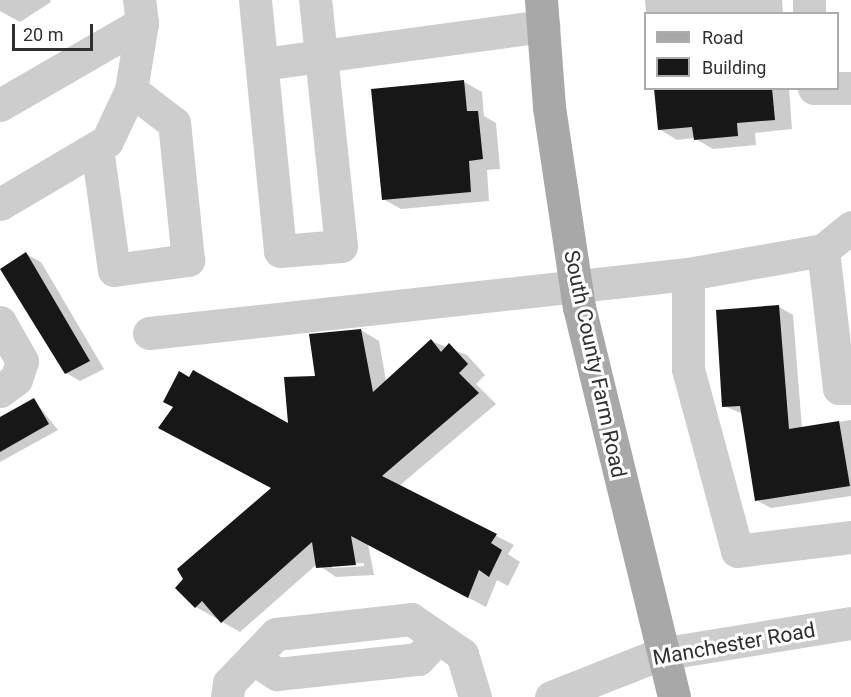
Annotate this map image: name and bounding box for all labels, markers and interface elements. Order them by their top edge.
scale bar [15,12,96,50]
legend [644,12,839,90]
text: 20 m [23,24,63,45]
text: Road [702,27,743,48]
text: Building [702,57,766,78]
street label: South County Farm Road [559,248,631,480]
street label: Manchester Road [651,617,817,671]

